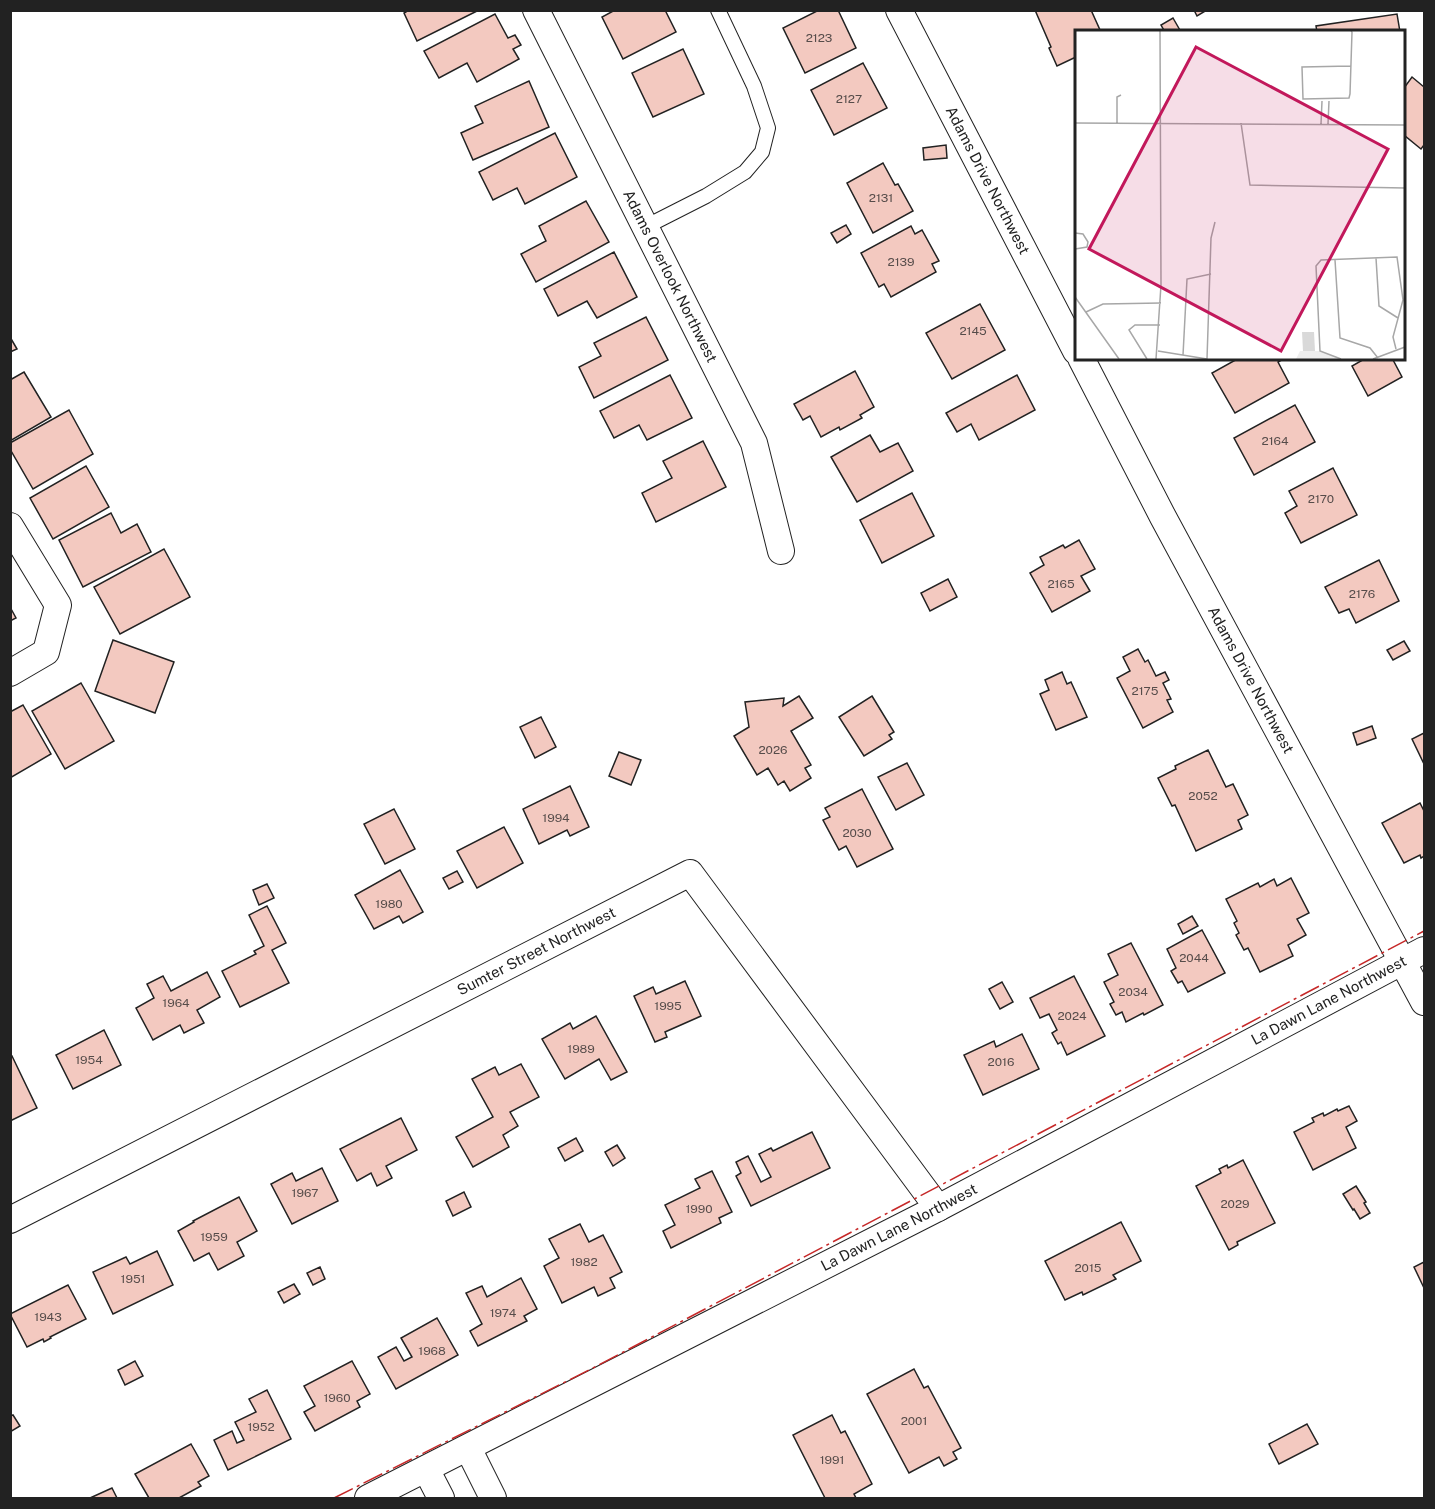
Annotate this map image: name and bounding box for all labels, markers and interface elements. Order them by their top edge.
inset map [1075,30,1405,360]
house number: 2123 [806,31,832,45]
house number: 2127 [836,92,862,106]
street label: Adams Drive Northwest [943,103,1033,257]
street label: Adams Overlook Northwest [620,187,721,365]
house number: 2131 [869,191,893,205]
house number: 2139 [887,255,915,269]
house number: 2145 [959,324,987,338]
house number: 2164 [1261,434,1289,448]
house number: 2170 [1308,492,1334,506]
house number: 2165 [1047,577,1075,591]
house number: 2176 [1349,587,1375,601]
street label: Adams Drive Northwest [1205,603,1298,756]
house number: 2175 [1132,684,1159,698]
house number: 2026 [758,743,788,757]
house number: 2052 [1188,789,1218,803]
house number: 1994 [542,811,570,825]
house number: 2030 [842,826,872,840]
house number: 1980 [375,897,403,911]
street label: Sumter Street Northwest [454,903,618,998]
house number: 2044 [1179,951,1209,965]
street label: La Dawn Lane Northwest [1248,952,1409,1048]
house number: 2034 [1118,985,1148,999]
house number: 1964 [162,996,190,1010]
house number: 1995 [654,999,682,1013]
house number: 2024 [1057,1009,1087,1023]
house number: 1989 [567,1042,595,1056]
house number: 1954 [75,1053,103,1067]
house number: 2016 [988,1055,1014,1069]
street label: La Dawn Lane Northwest [818,1180,980,1274]
house number: 1967 [292,1186,318,1200]
house number: 2029 [1220,1197,1250,1211]
house number: 1990 [685,1202,713,1216]
house number: 1959 [200,1230,228,1244]
house number: 1982 [570,1255,598,1269]
house number: 2015 [1074,1261,1102,1275]
house number: 1951 [121,1272,145,1286]
house number: 1974 [490,1306,517,1320]
house number: 1943 [34,1310,62,1324]
house number: 1968 [418,1344,446,1358]
house number: 1960 [323,1391,351,1405]
house number: 2001 [901,1414,927,1428]
house number: 1952 [247,1420,275,1434]
house number: 1991 [820,1453,844,1467]

